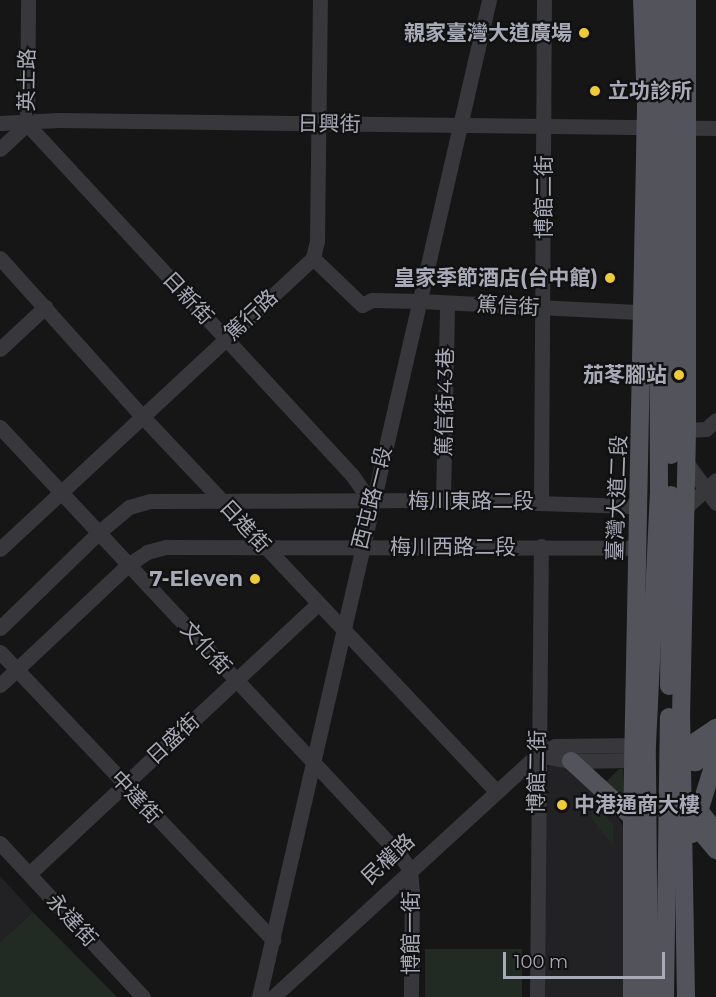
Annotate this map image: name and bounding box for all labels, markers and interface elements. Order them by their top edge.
place label: 親家臺灣大道廣場 [404,20,572,46]
marker: 親家臺灣大道廣場 [577,26,591,40]
street label: 英士路 [14,48,40,112]
place label: 立功診所 [608,78,692,104]
marker: 立功診所 [586,82,604,100]
street label: 日興街 [297,111,361,137]
street label: 博館二街 [531,155,557,239]
place label: 皇家季節酒店(台中館) [394,265,598,291]
street label: 日新街 [157,266,219,330]
marker: 皇家季節酒店(台中館) [603,271,617,285]
street label: 篤行路 [219,284,283,346]
street label: 篤信街 [476,292,540,320]
street label: 篤信街43巷 [431,347,459,457]
place label: 茄苳腳站 [583,362,667,388]
marker: 茄苳腳站 [672,368,686,382]
street label: 臺灣大道二段 [602,435,632,561]
street label: 西屯路一段 [347,444,397,552]
street label: 梅川東路二段 [408,488,534,514]
street label: 日進街 [214,494,276,558]
street label: 梅川西路二段 [390,534,516,560]
place label: 7-Eleven [149,566,243,592]
marker: 7-Eleven [248,572,262,586]
street label: 文化街 [175,616,237,680]
street label: 日盛街 [141,708,205,770]
street label: 博館二街 [524,730,550,814]
street label: 中達街 [105,765,167,829]
place label: 中港通商大樓 [574,792,700,818]
marker: 中港通商大樓 [555,798,569,812]
street label: 民權路 [356,828,420,890]
street label: 永達街 [41,888,103,952]
street label: 博館一街 [398,891,424,975]
scale bar [506,940,668,978]
text: 100 m [514,951,568,973]

